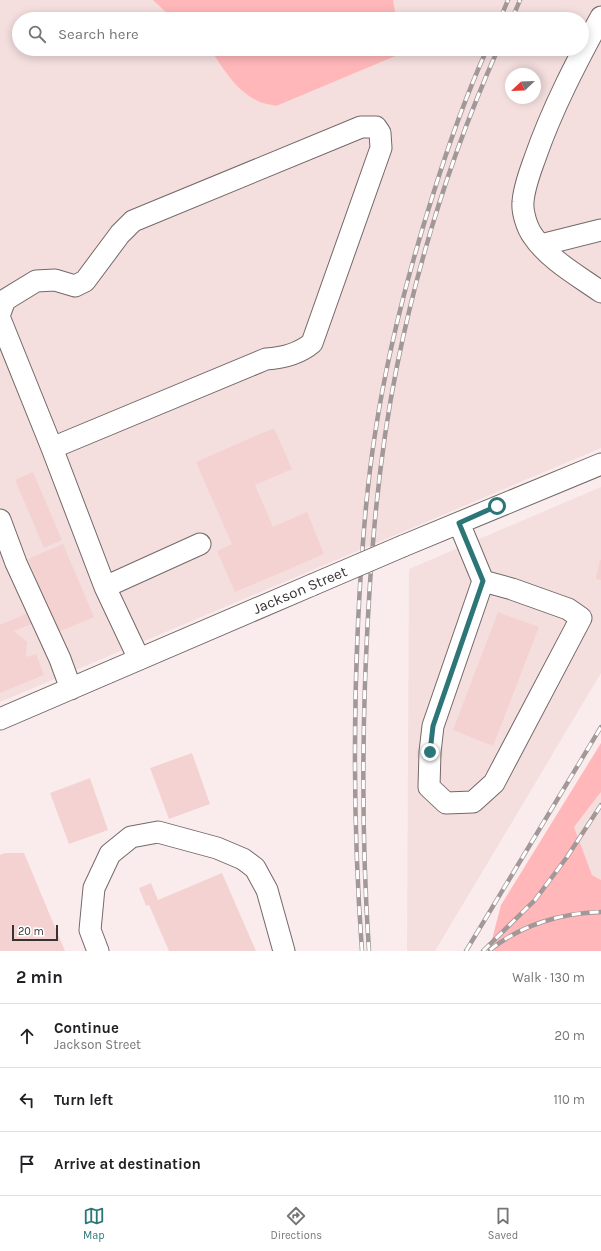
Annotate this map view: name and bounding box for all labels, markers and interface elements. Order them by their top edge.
search box [12,12,589,56]
icon: search [26,23,48,45]
text: Search here [58,25,139,43]
north arrow [505,68,541,104]
route start [488,497,506,515]
street label: Jackson Street [250,562,350,618]
route end [421,743,439,761]
scale bar [12,923,58,942]
text: 20 m [18,925,44,938]
text: 2 min [16,967,63,987]
text: Walk · 130 m [512,970,585,985]
text: Continue [54,1019,119,1037]
icon: ahead [16,1025,38,1047]
text: 20 m [555,1028,585,1043]
text: Jackson Street [54,1037,141,1052]
icon: left [16,1089,38,1111]
text: Turn left [54,1091,113,1109]
text: 110 m [553,1092,585,1107]
icon: arrive [16,1153,38,1175]
text: Arrive at destination [54,1155,201,1173]
tab: Map [83,1205,105,1242]
tab: Directions [270,1205,322,1242]
tab: Saved [488,1205,518,1242]

